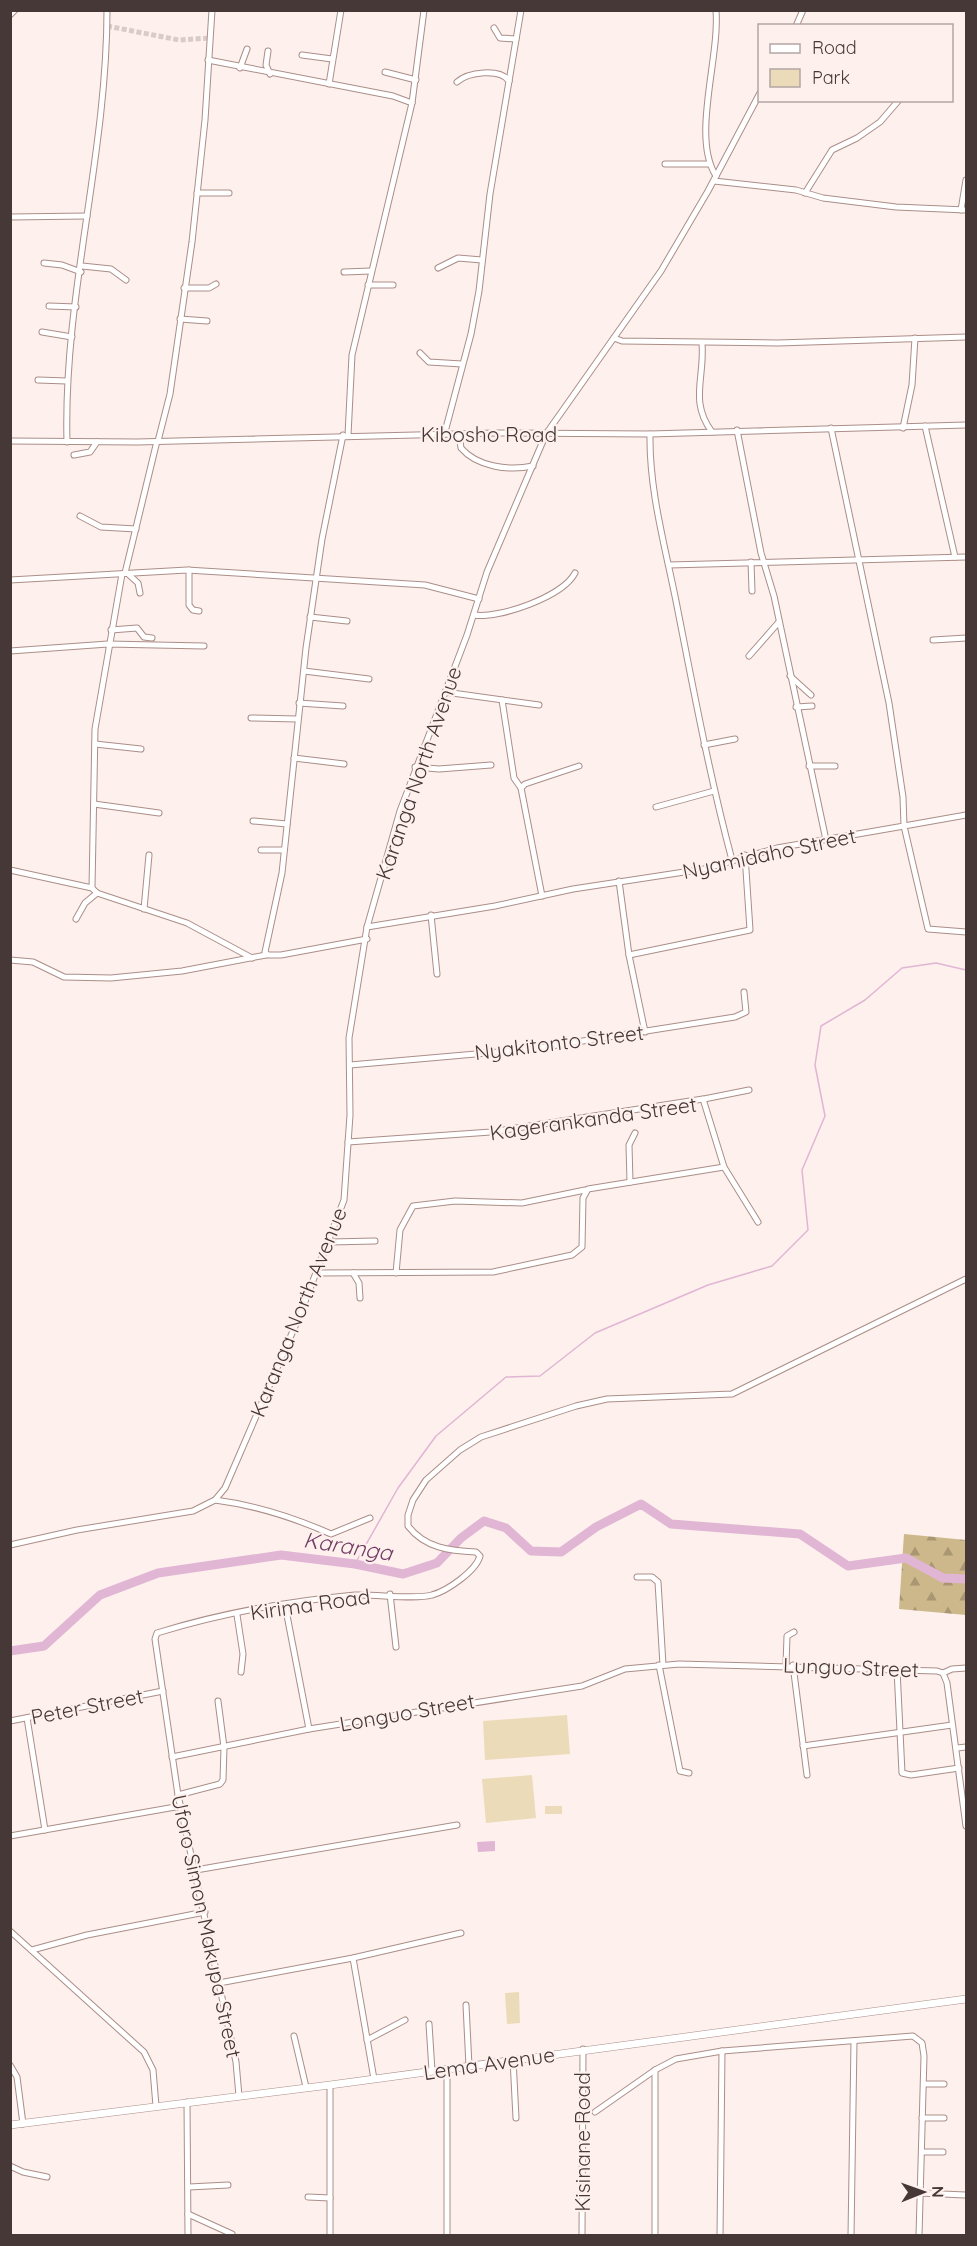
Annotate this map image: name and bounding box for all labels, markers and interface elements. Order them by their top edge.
legend [758,24,953,102]
text: Road [812,36,857,59]
text: Park [812,66,850,89]
street label: Kibosho Road [421,421,557,447]
street label: Karanga North Avenue [369,663,467,883]
street label: Nyamidaho Street [680,822,858,884]
street label: Nyakitonto Street [473,1019,645,1065]
street label: Kagerankanda Street [488,1091,698,1145]
street label: Karanga North Avenue [244,1203,352,1421]
water label: Karanga [302,1525,396,1567]
street label: Kirima Road [248,1583,372,1625]
street label: Lunguo Street [783,1652,919,1682]
street label: Peter Street [28,1682,146,1730]
street label: Longuo Street [337,1687,477,1737]
street label: Uforo Simon Makupa Street [166,1792,248,2060]
street label: Lema Avenue [422,2041,556,2085]
street label: Kisinane Road [569,2072,595,2212]
north arrow [893,2162,953,2222]
text: N [928,2186,948,2198]

